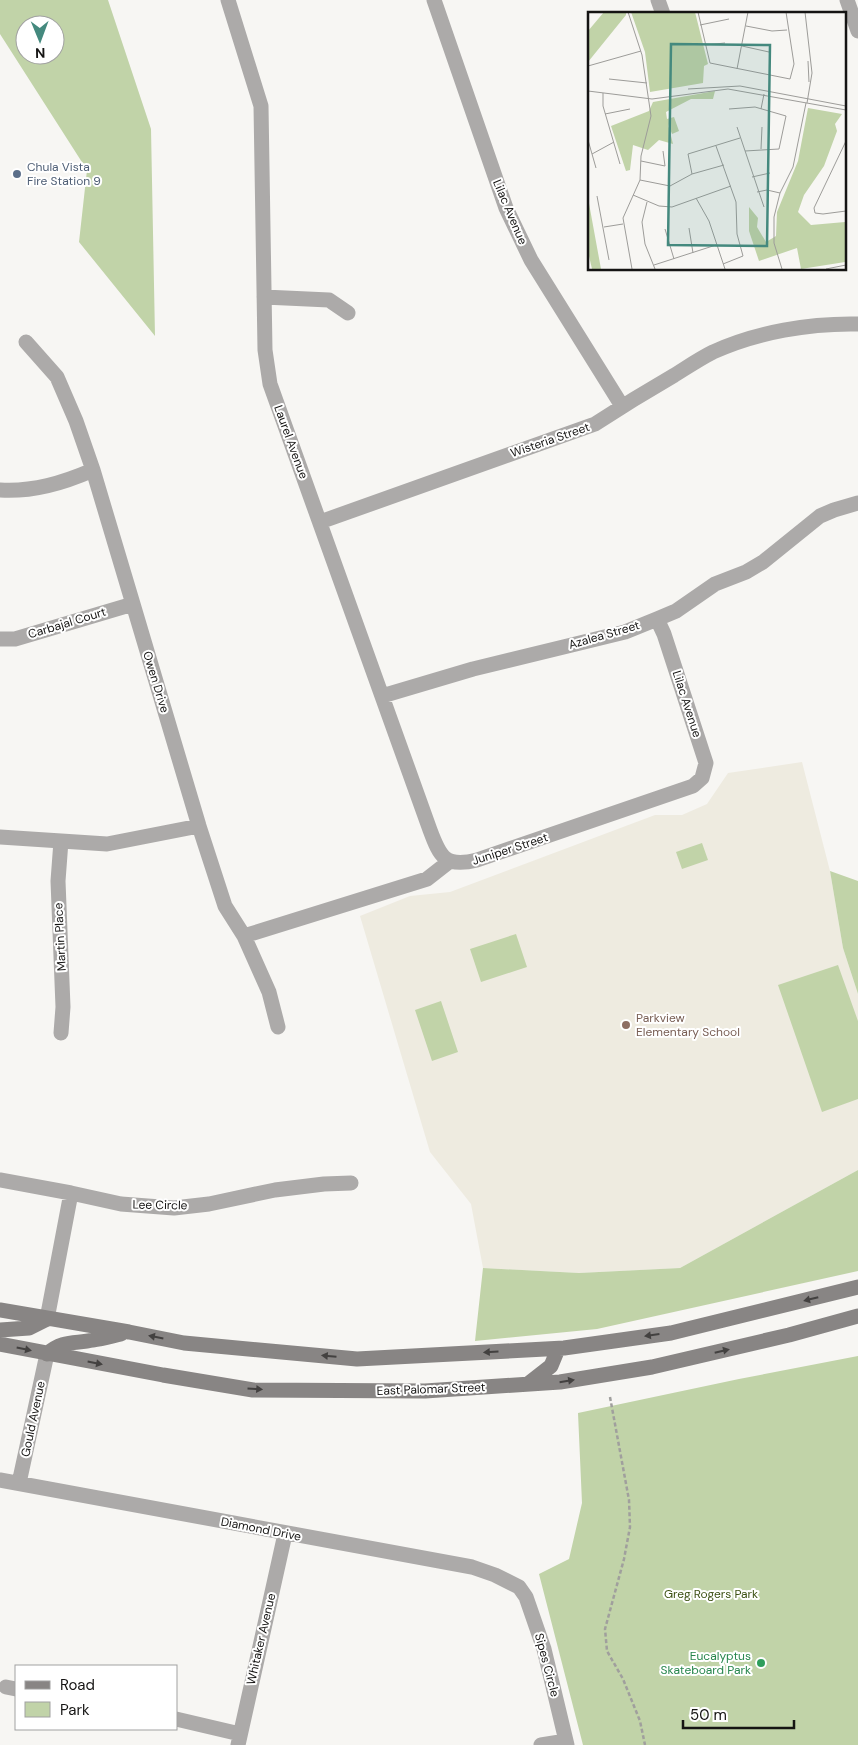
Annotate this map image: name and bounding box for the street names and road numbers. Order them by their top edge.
street label: Lilac Avenue [489,177,531,247]
street label: Laurel Avenue [270,403,312,481]
street label: Wisteria Street [508,419,592,461]
street label: Carbajal Court [26,603,108,642]
street label: Azalea Street [567,617,642,653]
street label: Owen Drive [139,649,173,715]
street label: Lilac Avenue [669,669,705,740]
street label: Juniper Street [470,829,550,869]
street label: Martin Place [50,902,70,972]
street label: Lee Circle [132,1197,188,1213]
street label: Gould Avenue [17,1379,49,1458]
street label: East Palomar Street [376,1379,486,1399]
street label: Diamond Drive [219,1513,303,1545]
street label: Whitaker Avenue [243,1591,279,1686]
street label: Sipes Circle [531,1631,563,1699]

